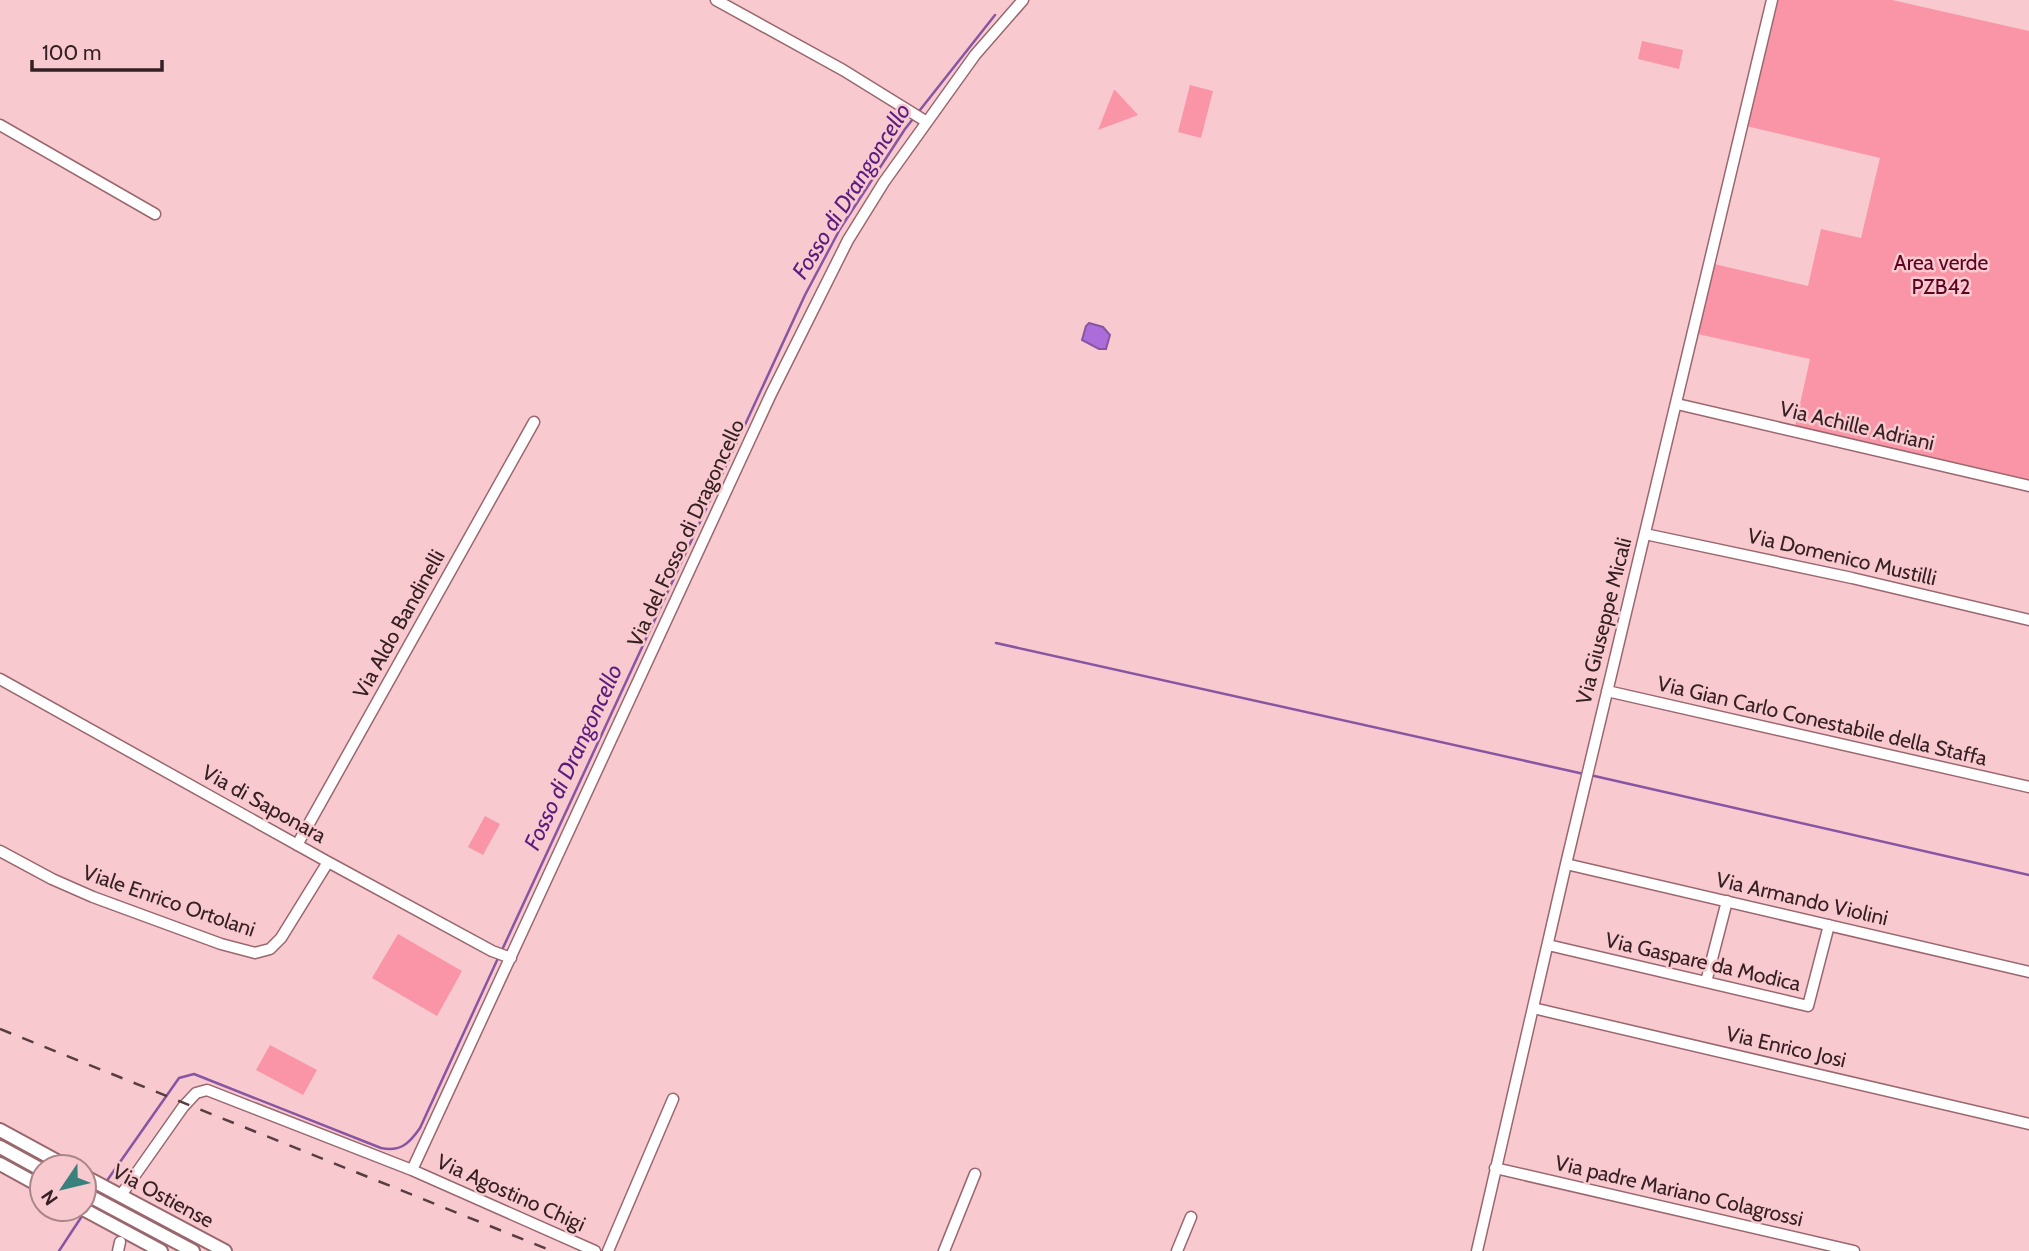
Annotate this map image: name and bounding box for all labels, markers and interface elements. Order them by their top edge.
scale bar [32,28,161,72]
text: 100 m [42,40,101,65]
water label: Fosso di Drangoncello [786,98,916,284]
park label: Area verde PZB42 [1894,250,1989,299]
street label: Via Achille Adriani [1777,396,1937,455]
street label: Via del Fosso di Dragoncello [622,415,749,651]
street label: Via Domenico Mustilli [1745,523,1939,590]
street label: Via Giuseppe Micali [1571,535,1636,707]
street label: Via Aldo Bandinelli [347,545,450,702]
water label: Fosso di Drangoncello [518,660,628,854]
street label: Via Gian Carlo Conestabile della Staffa [1655,670,1989,771]
street label: Via di Saponara [198,759,331,848]
street label: Viale Enrico Ortolani [80,859,259,942]
street label: Via Armando Violini [1714,867,1891,930]
street label: Via Gaspare da Modica [1603,927,1803,996]
street label: Via Enrico Josi [1724,1021,1849,1072]
street label: Via Agostino Chigi [433,1149,589,1237]
street label: Via padre Mariano Colagrossi [1553,1150,1806,1231]
north arrow [28,1153,98,1223]
street label: Via Ostiense [108,1158,218,1233]
text: N [36,1185,63,1210]

